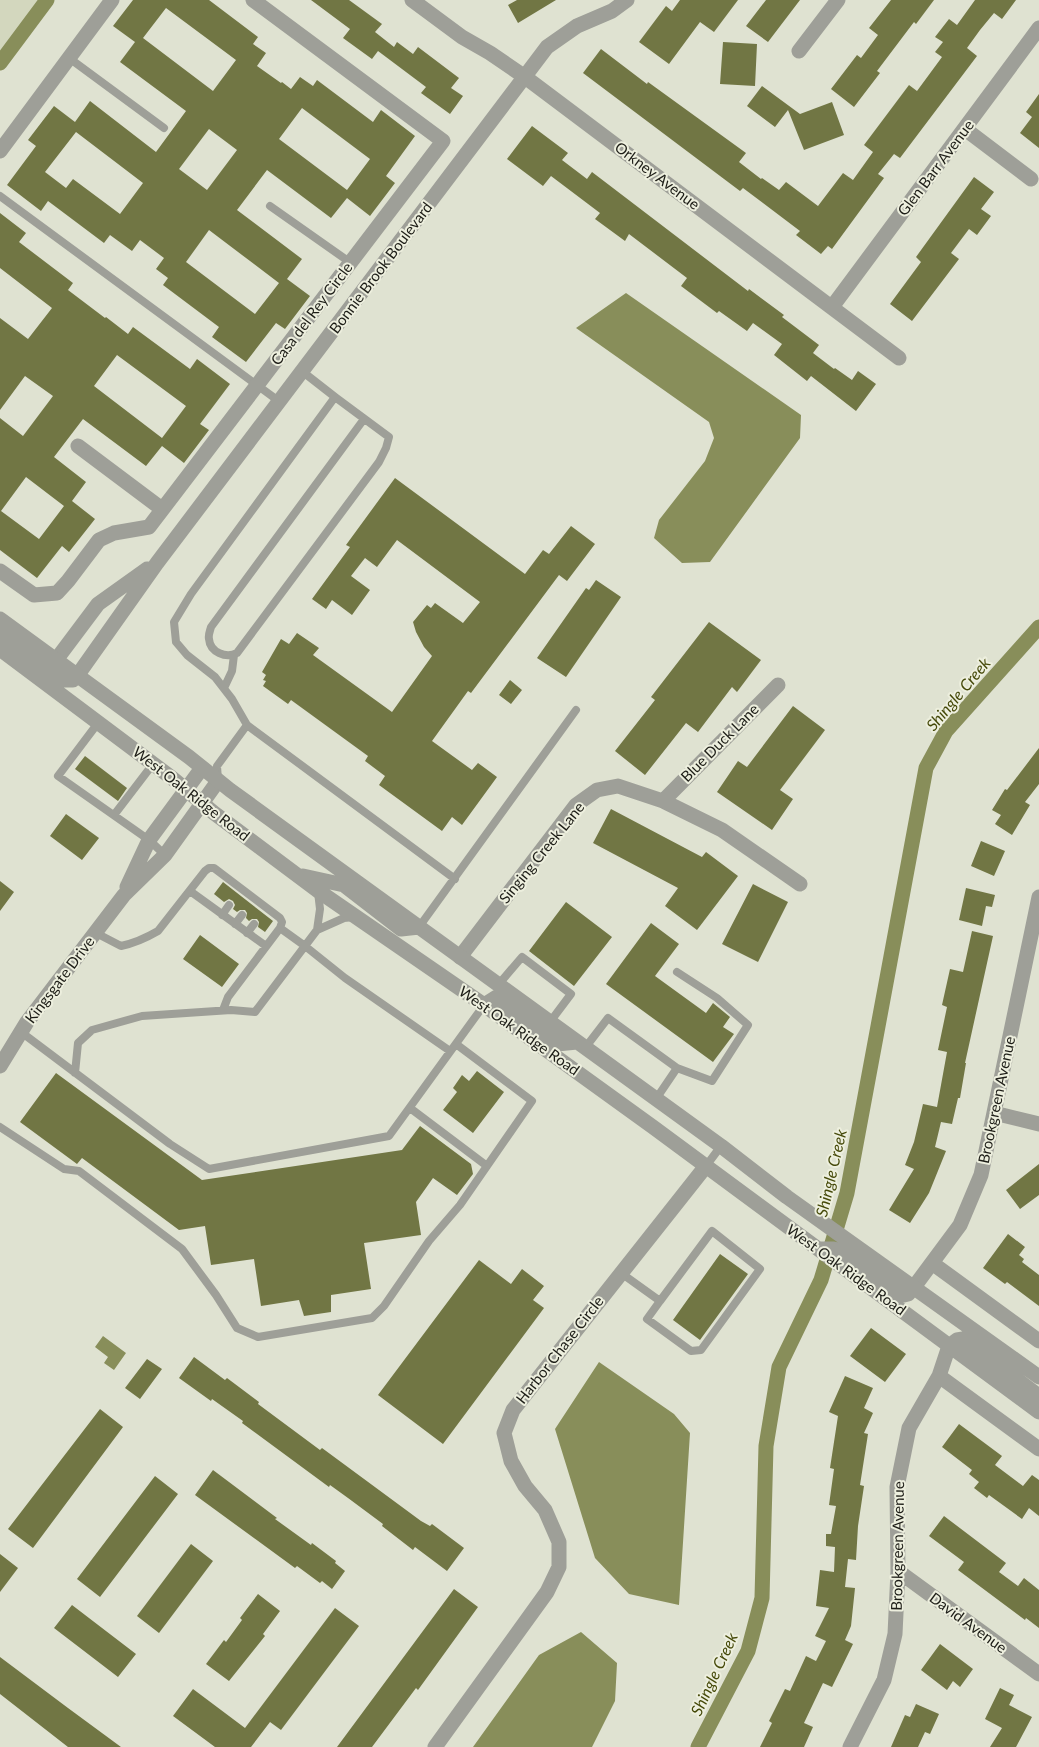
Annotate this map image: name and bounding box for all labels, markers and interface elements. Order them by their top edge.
street label: Glen Barr Avenue [893,116,977,219]
street label: Orkney Avenue [612,137,704,213]
street label: Bonnie Brook Boulevard [325,198,435,337]
street label: Casa del Rey Circle [267,258,356,368]
water label: Shingle Creek [922,653,994,734]
street label: Blue Duck Lane [677,699,762,785]
street label: West Oak Ridge Road [130,742,254,844]
street label: Singing Creek Lane [495,798,588,907]
street label: Kingsgate Drive [21,932,98,1026]
street label: West Oak Ridge Road [456,982,583,1079]
street label: Brookgreen Avenue [974,1035,1018,1165]
water label: Shingle Creek [811,1127,850,1219]
street label: West Oak Ridge Road [783,1220,910,1319]
street label: Harbor Chase Circle [512,1292,607,1407]
street label: Brookgreen Avenue [887,1481,907,1611]
street label: David Avenue [926,1588,1011,1656]
water label: Shingle Creek [686,1629,741,1718]

